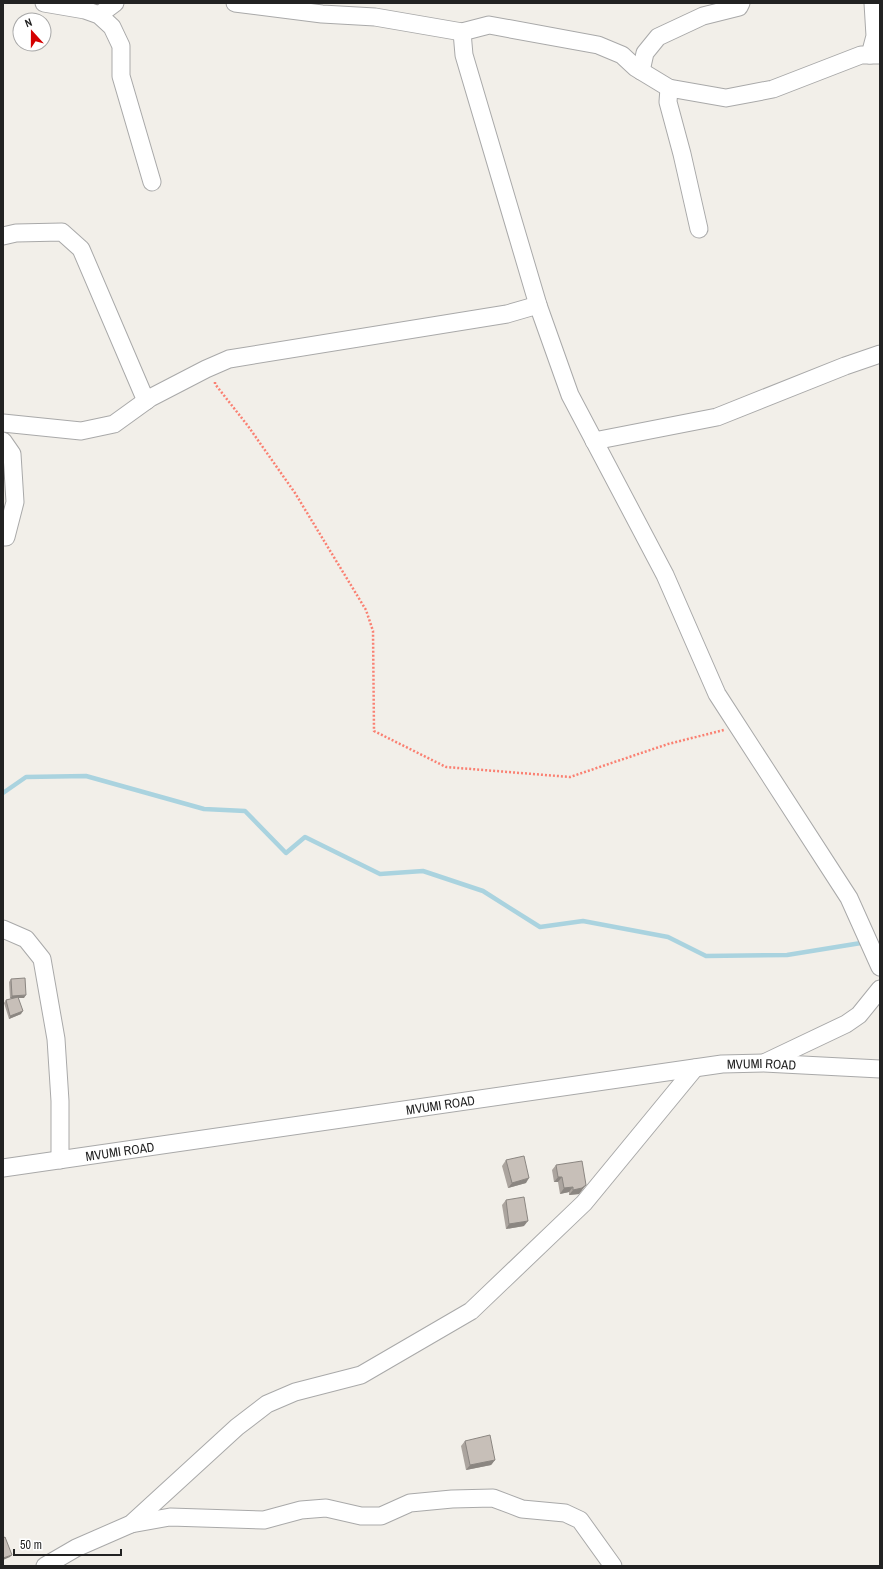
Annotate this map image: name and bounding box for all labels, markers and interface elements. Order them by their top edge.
north arrow [12,12,52,52]
text: N [23,15,34,30]
street label: MVUMI ROAD [727,1054,797,1073]
street label: MVUMI ROAD [405,1091,476,1118]
street label: MVUMI ROAD [84,1138,156,1164]
scale bar [14,1531,121,1557]
text: 50 m [20,1537,42,1553]

